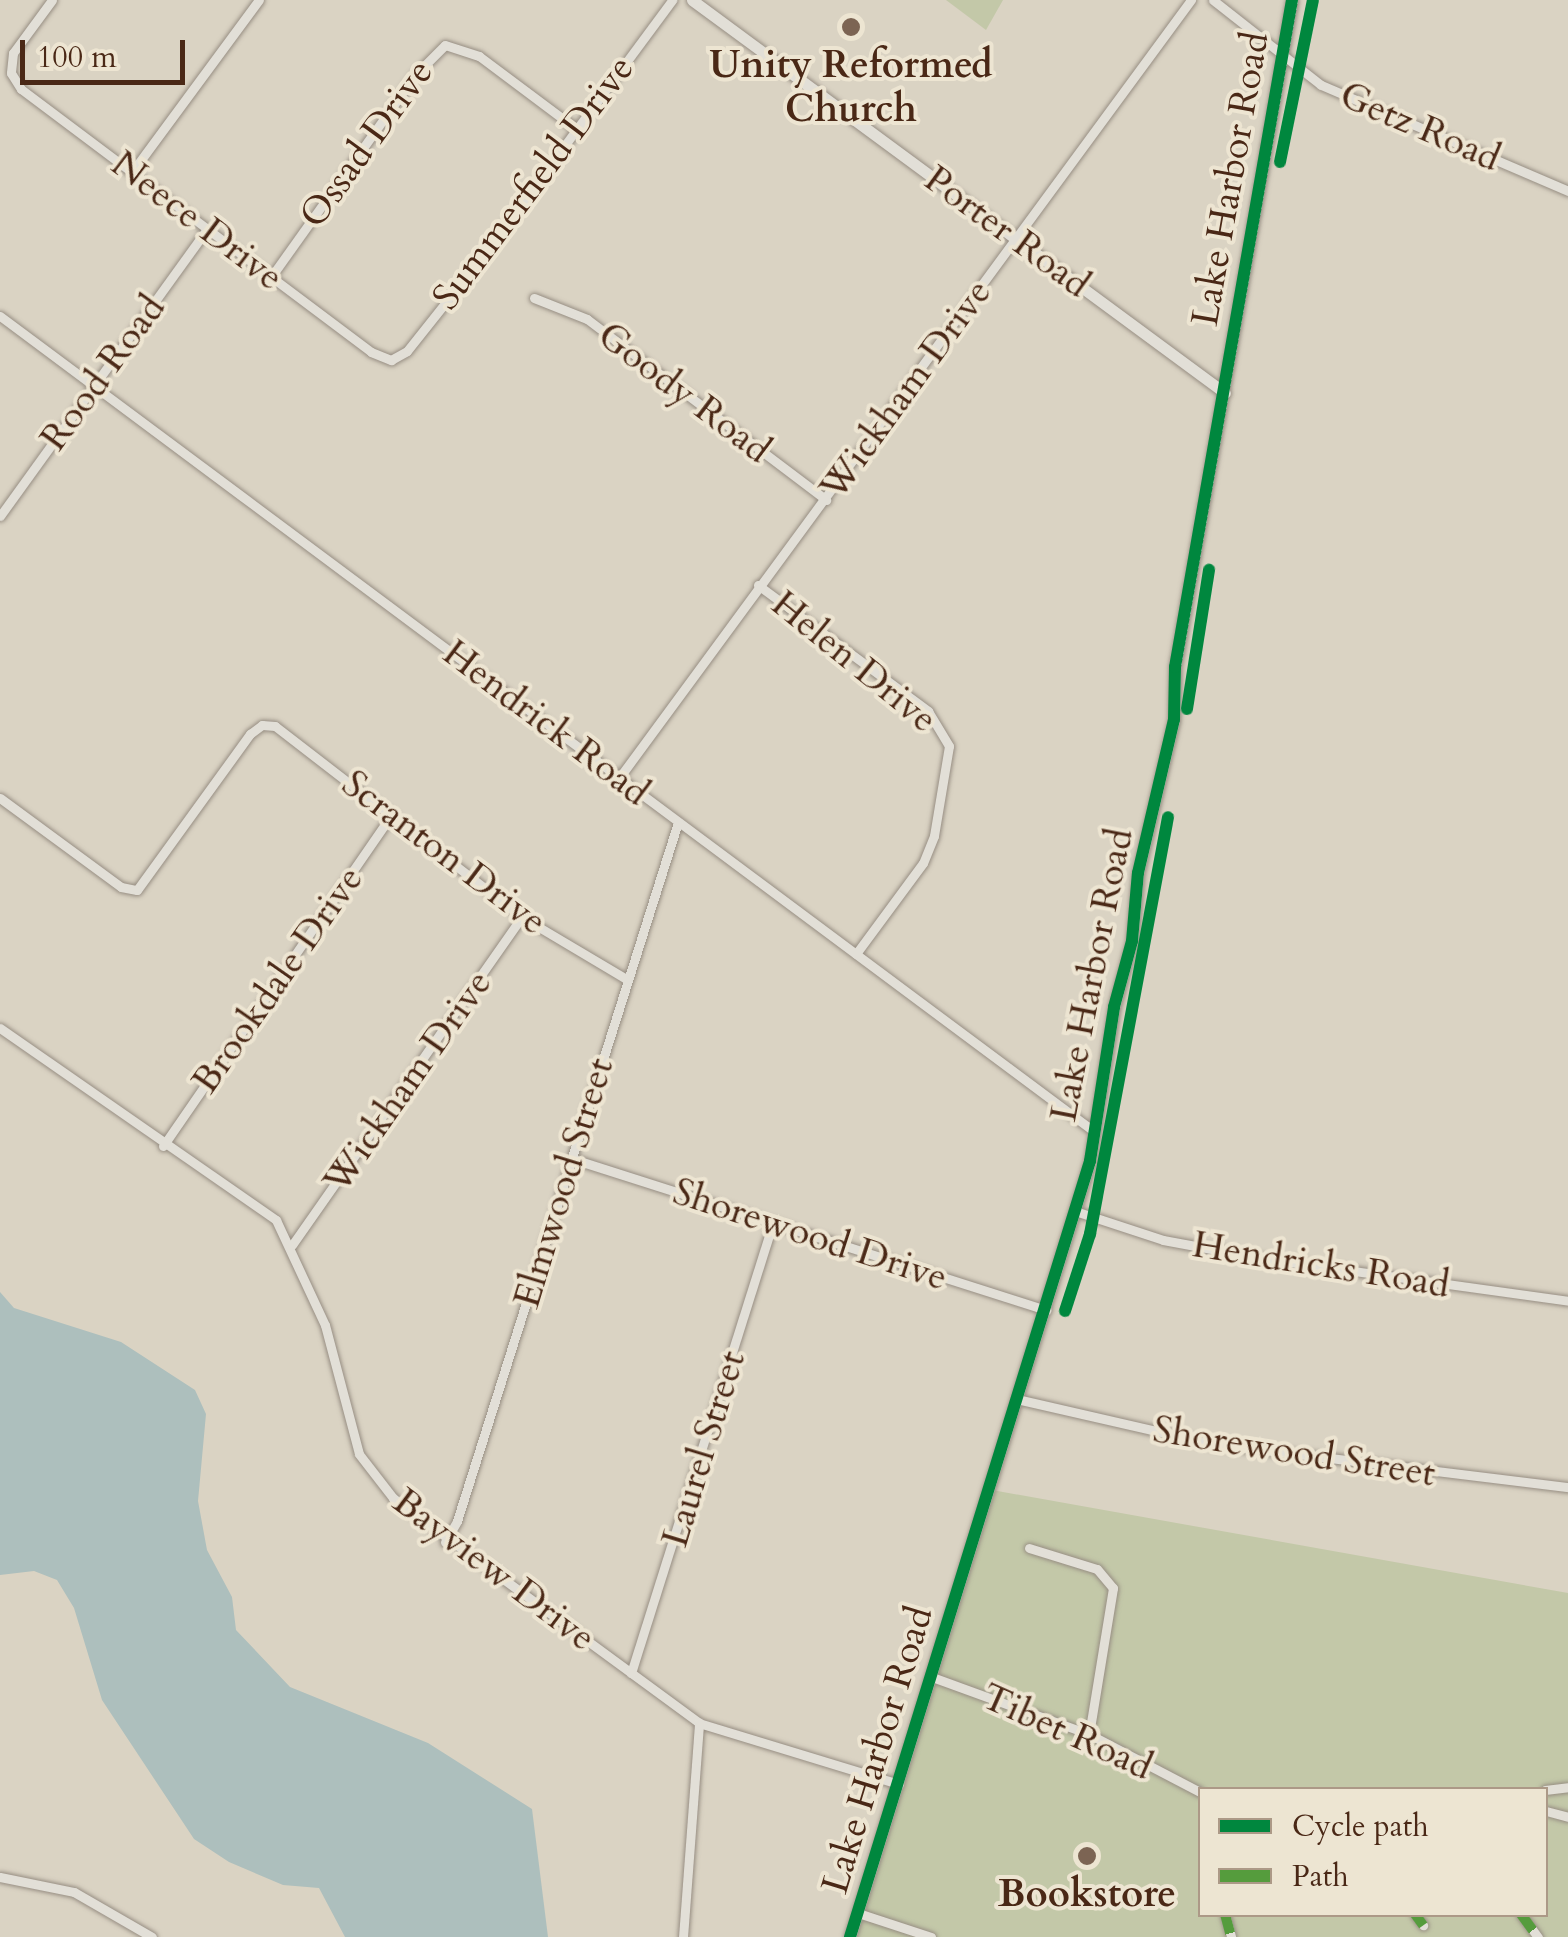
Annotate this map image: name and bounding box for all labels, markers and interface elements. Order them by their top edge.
marker: Unity Reformed Church [840,16,862,38]
scale bar [25,20,190,82]
street label: Lake Harbor Road [1183,28,1279,330]
text: 100 m [37,37,117,78]
place label: Unity Reformed Church [709,43,993,132]
street label: Summerfield Drive [424,47,644,319]
street label: Ossad Drive [291,51,443,237]
street label: Getz Road [1333,73,1507,181]
street label: Neece Drive [102,142,292,300]
street label: Porter Road [915,157,1099,307]
street label: Wickham Drive [811,271,1001,509]
street label: Rood Road [31,286,175,460]
street label: Goody Road [588,313,780,473]
street label: Helen Drive [762,581,946,743]
street label: Hendrick Road [434,631,658,815]
street label: Scranton Drive [333,761,555,945]
street label: Lake Harbor Road [1041,825,1143,1125]
street label: Brookdale Drive [183,858,373,1102]
street label: Wickham Drive [314,962,502,1202]
street label: Elmwood Street [504,1053,624,1313]
street label: Shorewood Drive [667,1169,953,1301]
street label: Hendricks Road [1189,1222,1453,1308]
street label: Laurel Street [653,1345,755,1553]
street label: Shorewood Street [1150,1407,1438,1497]
street label: Bayview Drive [384,1479,604,1661]
street label: Lake Harbor Road [813,1601,943,1899]
street label: Tibet Road [975,1674,1159,1790]
legend [1198,1787,1548,1917]
text: Cycle path [1292,1806,1429,1847]
marker: Bookstore [1076,1845,1098,1867]
text: Path [1292,1856,1349,1897]
place label: Bookstore [998,1872,1176,1918]

